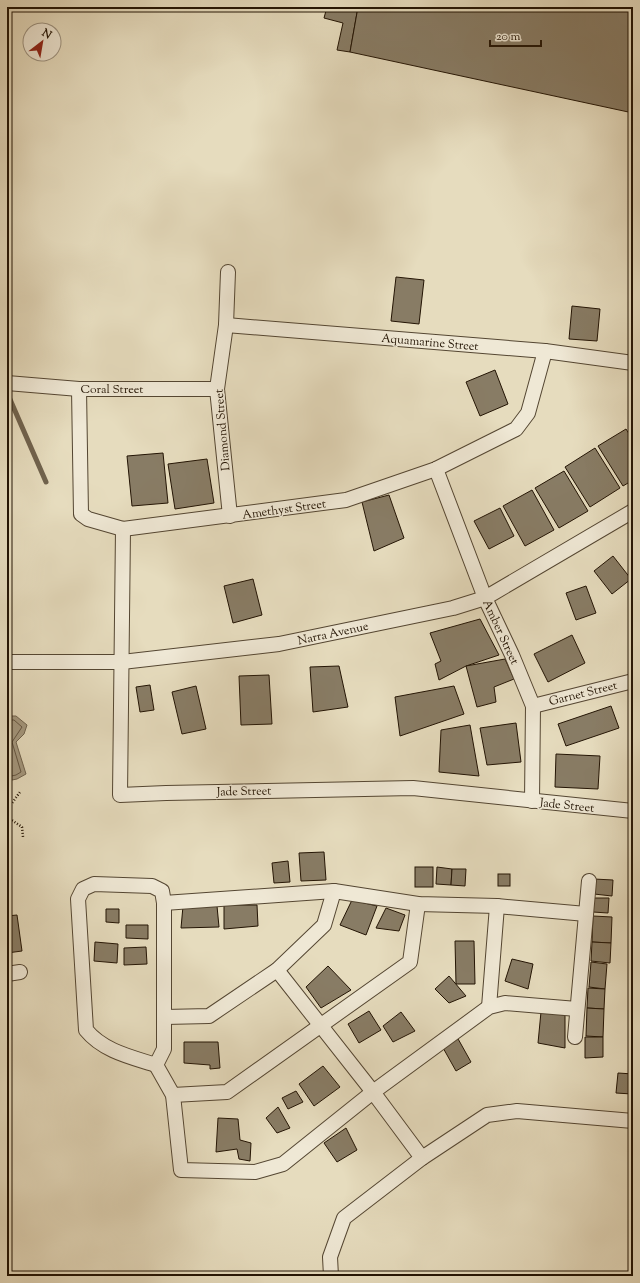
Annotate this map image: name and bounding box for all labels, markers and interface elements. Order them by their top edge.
north arrow [22,22,62,62]
scale bar [490,22,541,48]
text: N [38,25,55,44]
text: 20 m [496,28,521,46]
street label: Aquamarine Street [381,330,479,356]
street label: Coral Street [81,381,143,399]
street label: Diamond Street [210,388,236,472]
street label: Amethyst Street [241,495,327,525]
street label: Amber Street [477,597,523,668]
street label: Narra Avenue [296,618,371,650]
street label: Garnet Street [547,677,619,711]
street label: Jade Street [216,783,271,801]
street label: Jade Street [538,794,595,818]

